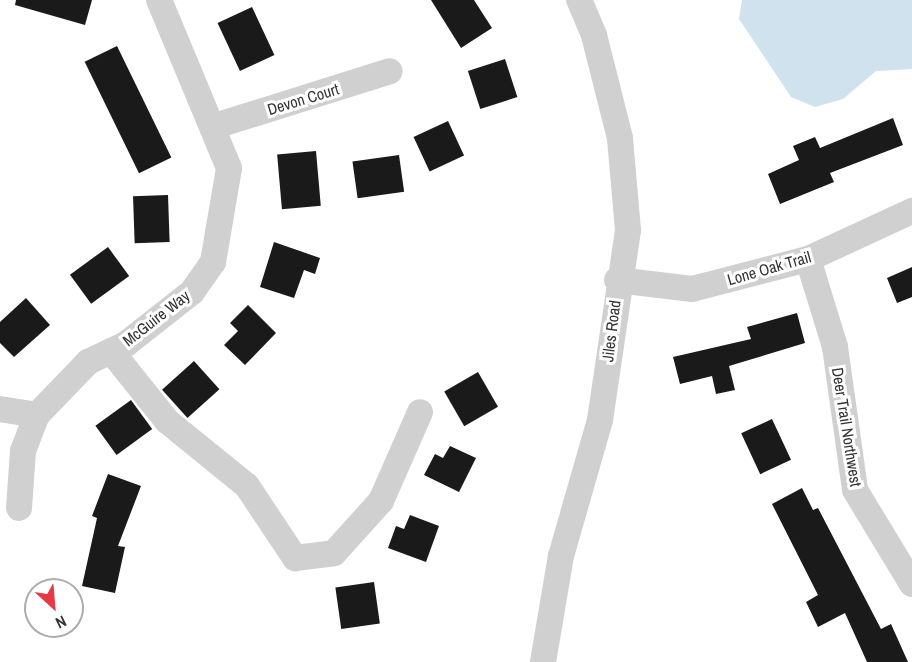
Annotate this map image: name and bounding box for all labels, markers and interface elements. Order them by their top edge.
street label: Devon Court [265,79,341,119]
street label: Lone Oak Trail [725,247,813,289]
street label: McGuire Way [119,286,193,350]
street label: Jiles Road [598,299,624,363]
street label: Deer Trail Northwest [828,366,866,488]
north arrow [24,578,84,638]
text: N [52,610,70,634]

